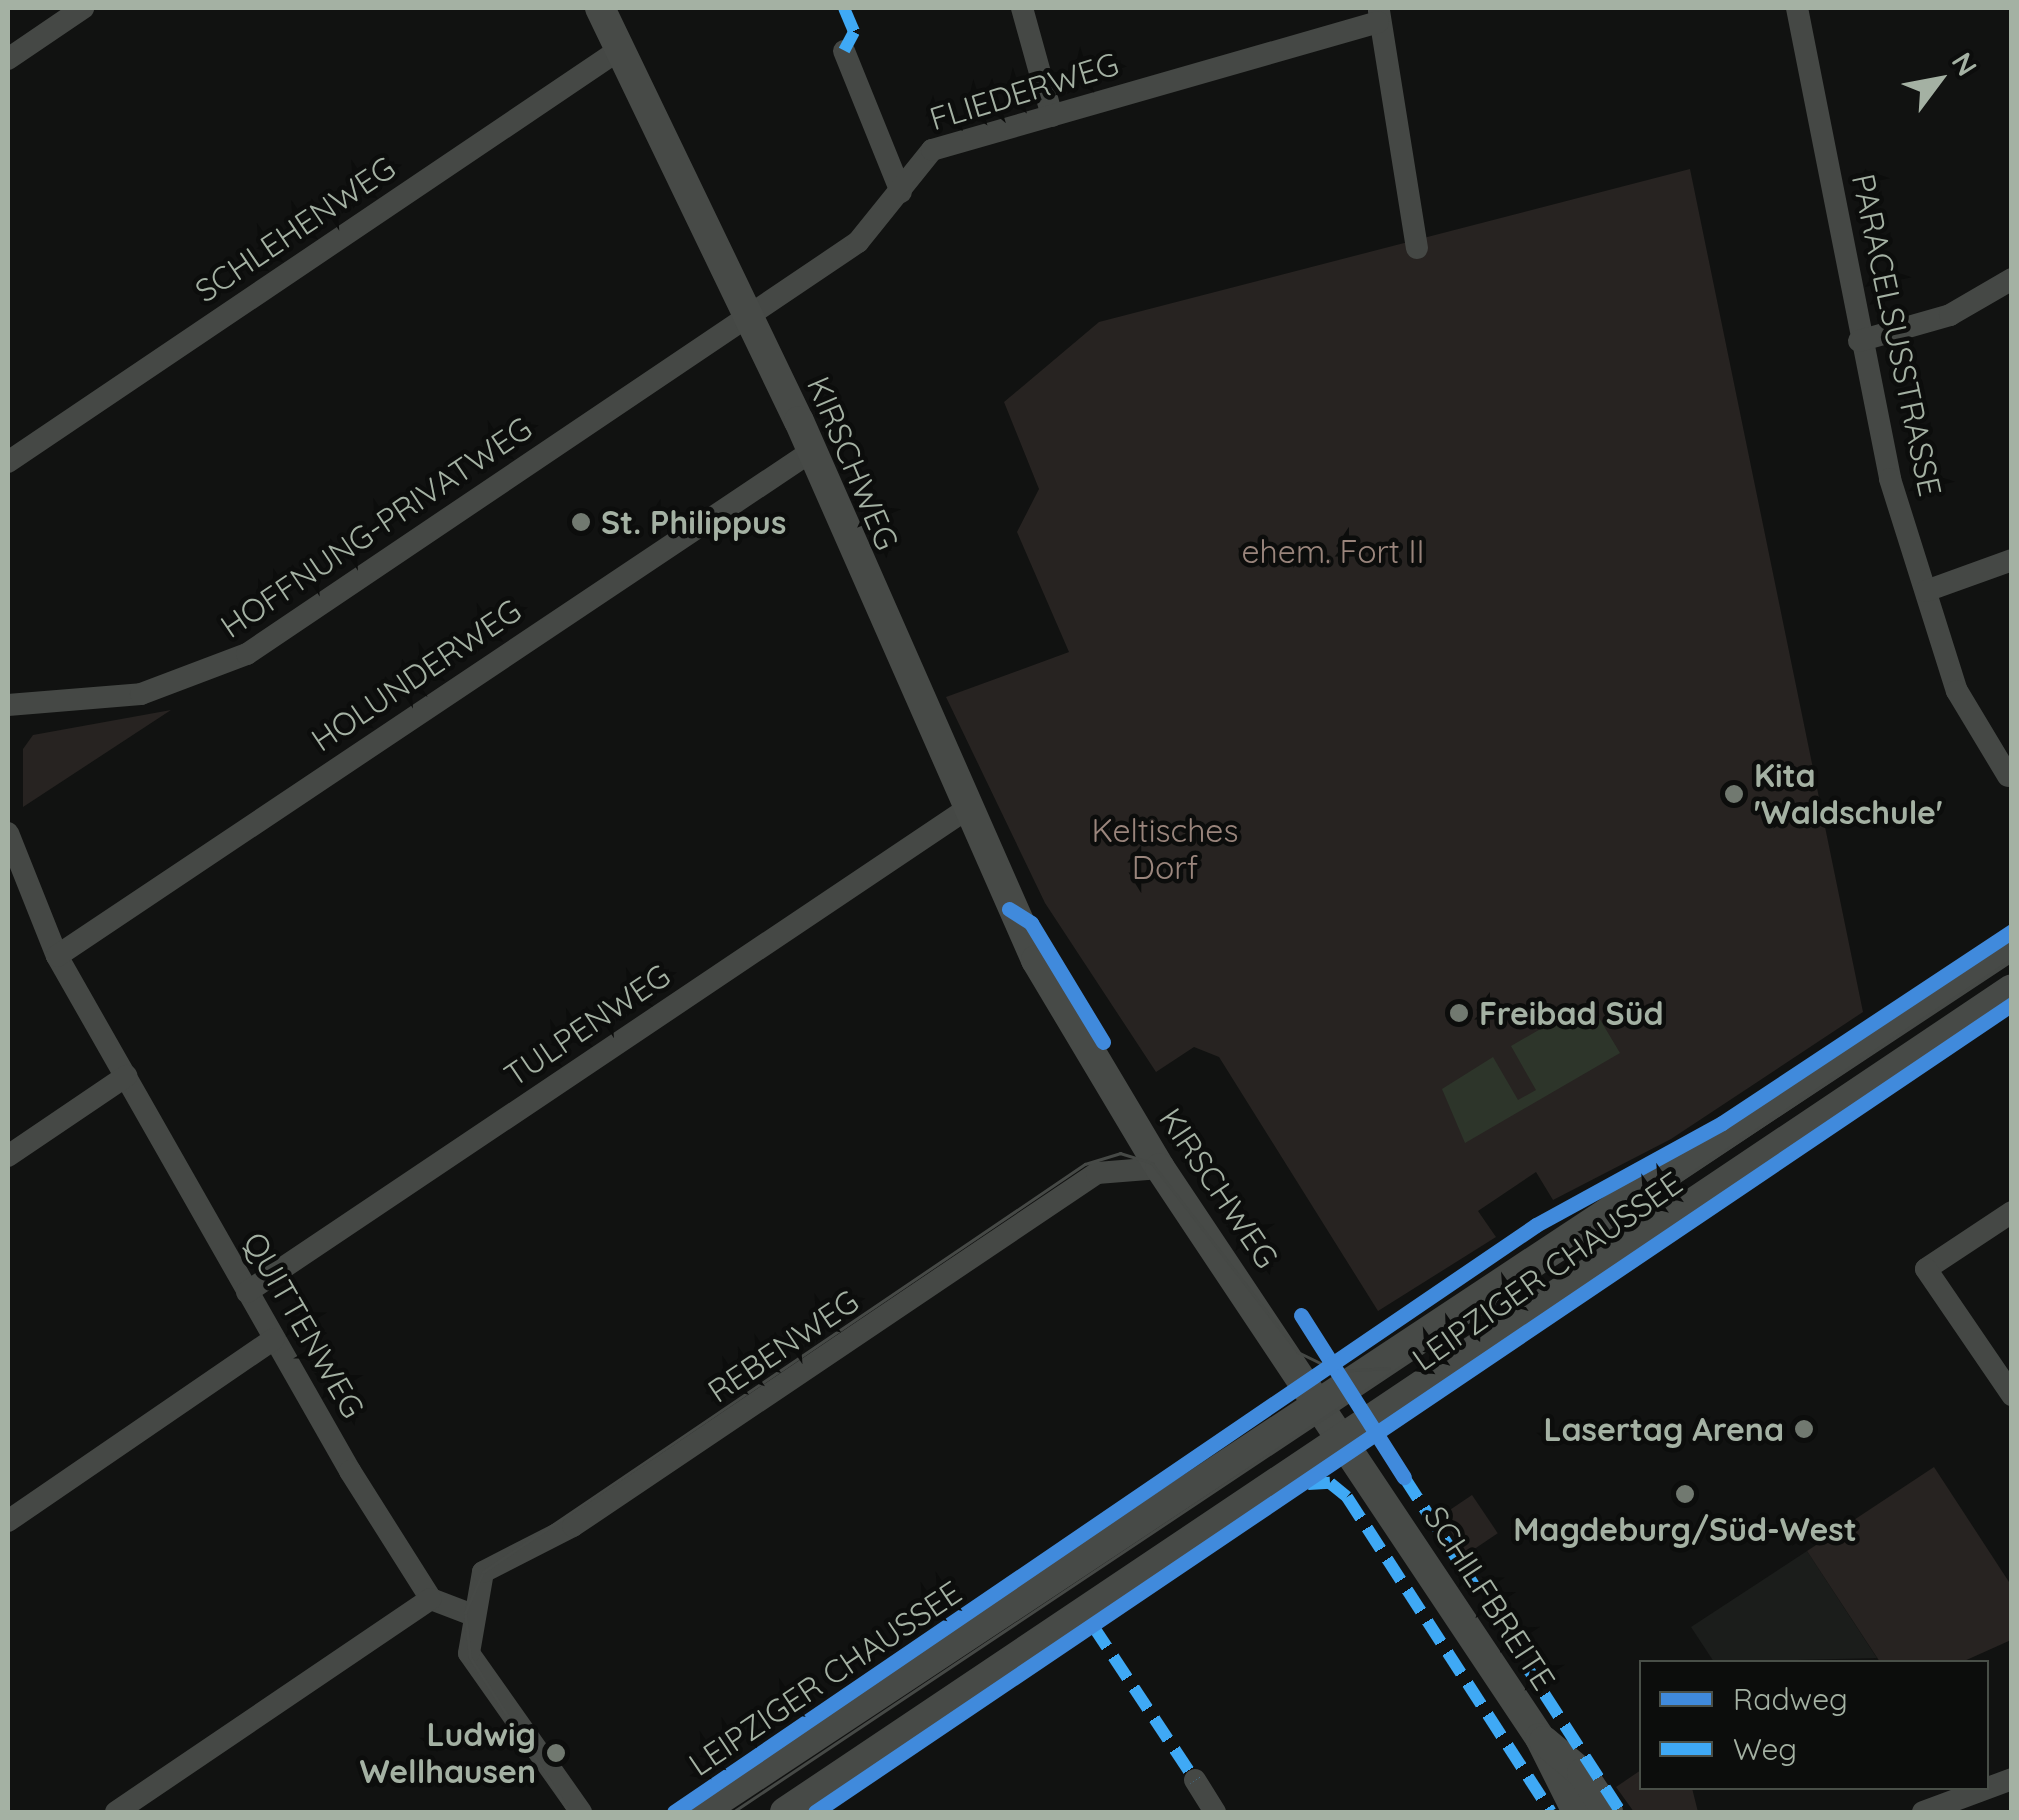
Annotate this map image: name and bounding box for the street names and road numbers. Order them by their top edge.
street label: FLIEDERWEG [925,44,1123,138]
street label: SCHLEHENWEG [188,148,402,310]
street label: PARACELSUSSTRASSE [1844,170,1950,500]
street label: KIRSCHWEG [799,371,907,555]
street label: HOFFNUNG-PRIVATWEG [213,409,539,645]
street label: HOLUNDERWEG [304,591,528,759]
street label: TULPENWEG [497,956,677,1094]
street label: KIRSCHWEG [1152,1101,1286,1275]
street label: LEIPZIGER CHAUSSEE [1405,1163,1689,1379]
street label: QUITTENWEG [235,1225,373,1425]
street label: REBENWEG [700,1282,866,1410]
street label: SCHILFBREITE [1416,1499,1564,1697]
street label: LEIPZIGER CHAUSSEE [682,1573,968,1783]

